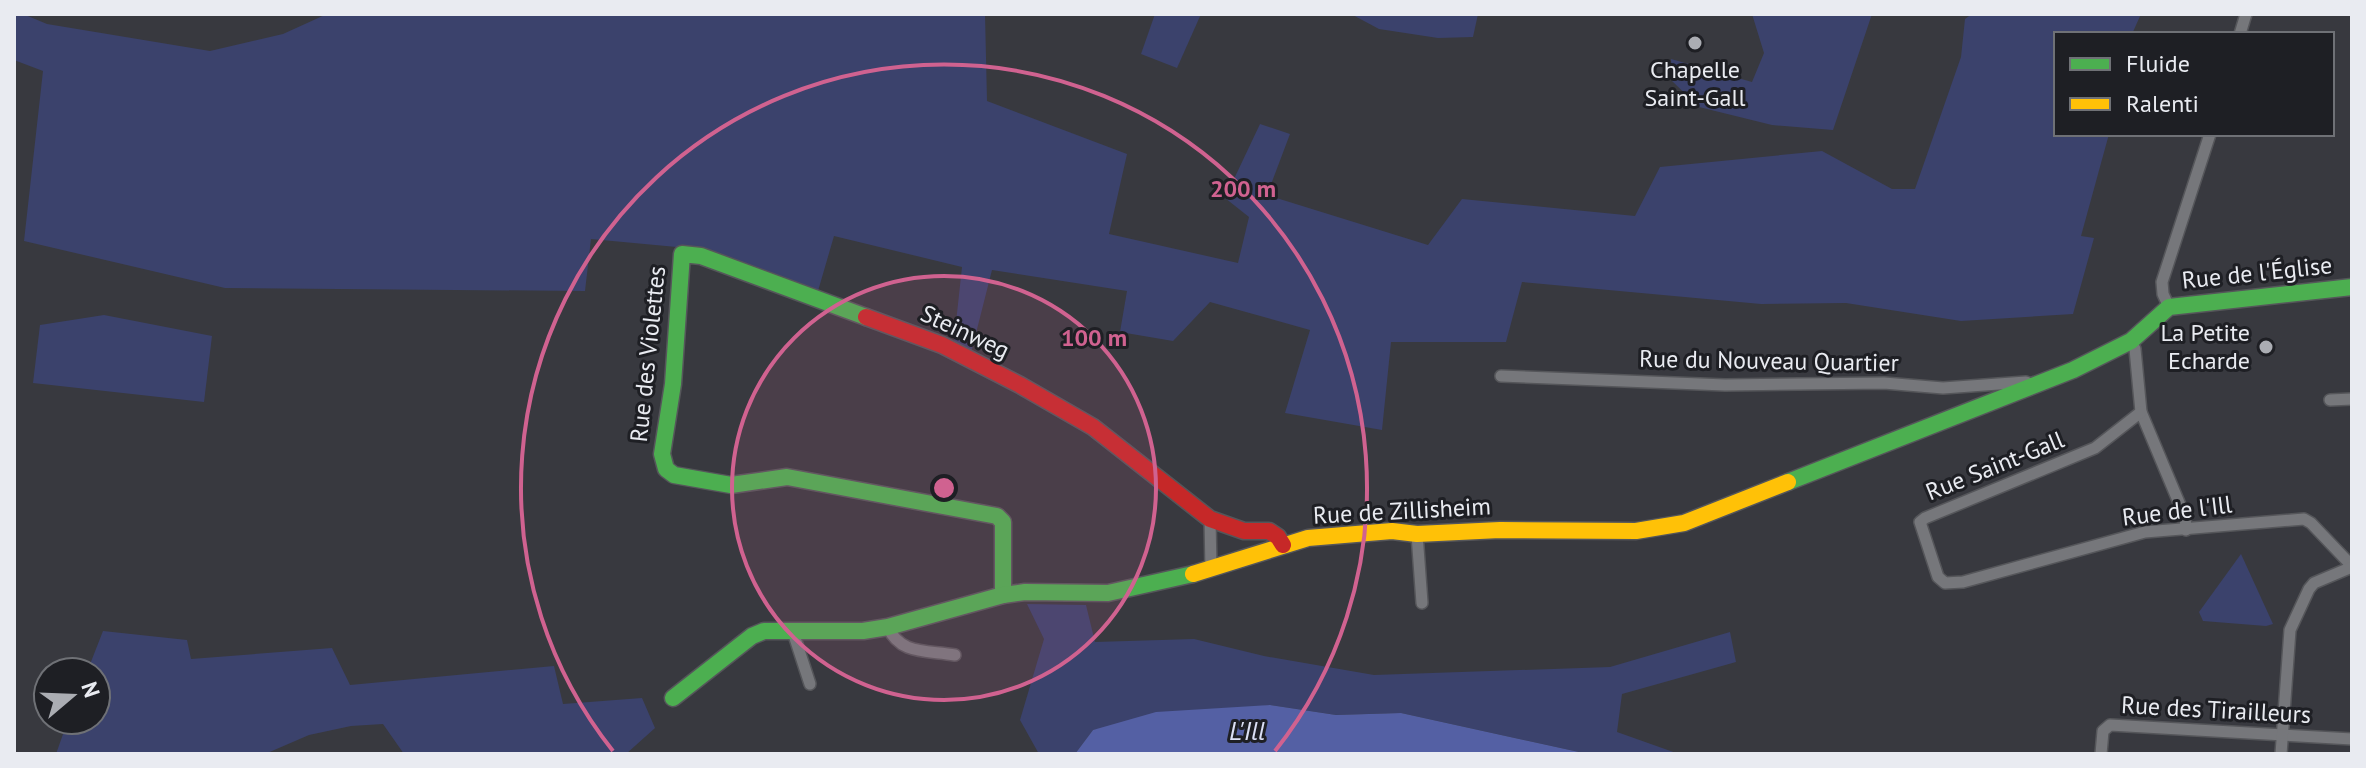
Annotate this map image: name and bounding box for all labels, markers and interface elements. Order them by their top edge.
legend [2054,32,2334,136]
marker: Chapelle Saint-Gall [1686,34,1704,52]
text: Fluide [2126,48,2190,79]
place label: Chapelle Saint-Gall [1645,54,1745,113]
text: Ralenti [2126,88,2199,119]
text: 200 m [1210,173,1276,204]
street label: Rue de l'Église [2180,249,2334,296]
street label: Rue des Violettes [623,264,672,444]
street label: Steinweg [916,298,1015,366]
place label: La Petite Echarde [2160,317,2250,376]
text: 100 m [1061,322,1127,353]
marker: La Petite Echarde [2257,338,2275,356]
street label: Rue du Nouveau Quartier [1639,343,1899,378]
street label: Rue Saint-Gall [1921,424,2068,507]
centre of rings [930,474,958,502]
street label: Rue de l'Ill [2120,488,2234,533]
street label: Rue de Zillisheim [1312,490,1492,531]
north arrow [32,656,112,736]
text: N [75,678,107,701]
street label: Rue des Tirailleurs [2120,689,2312,730]
water label: L'Ill [1229,714,1265,747]

